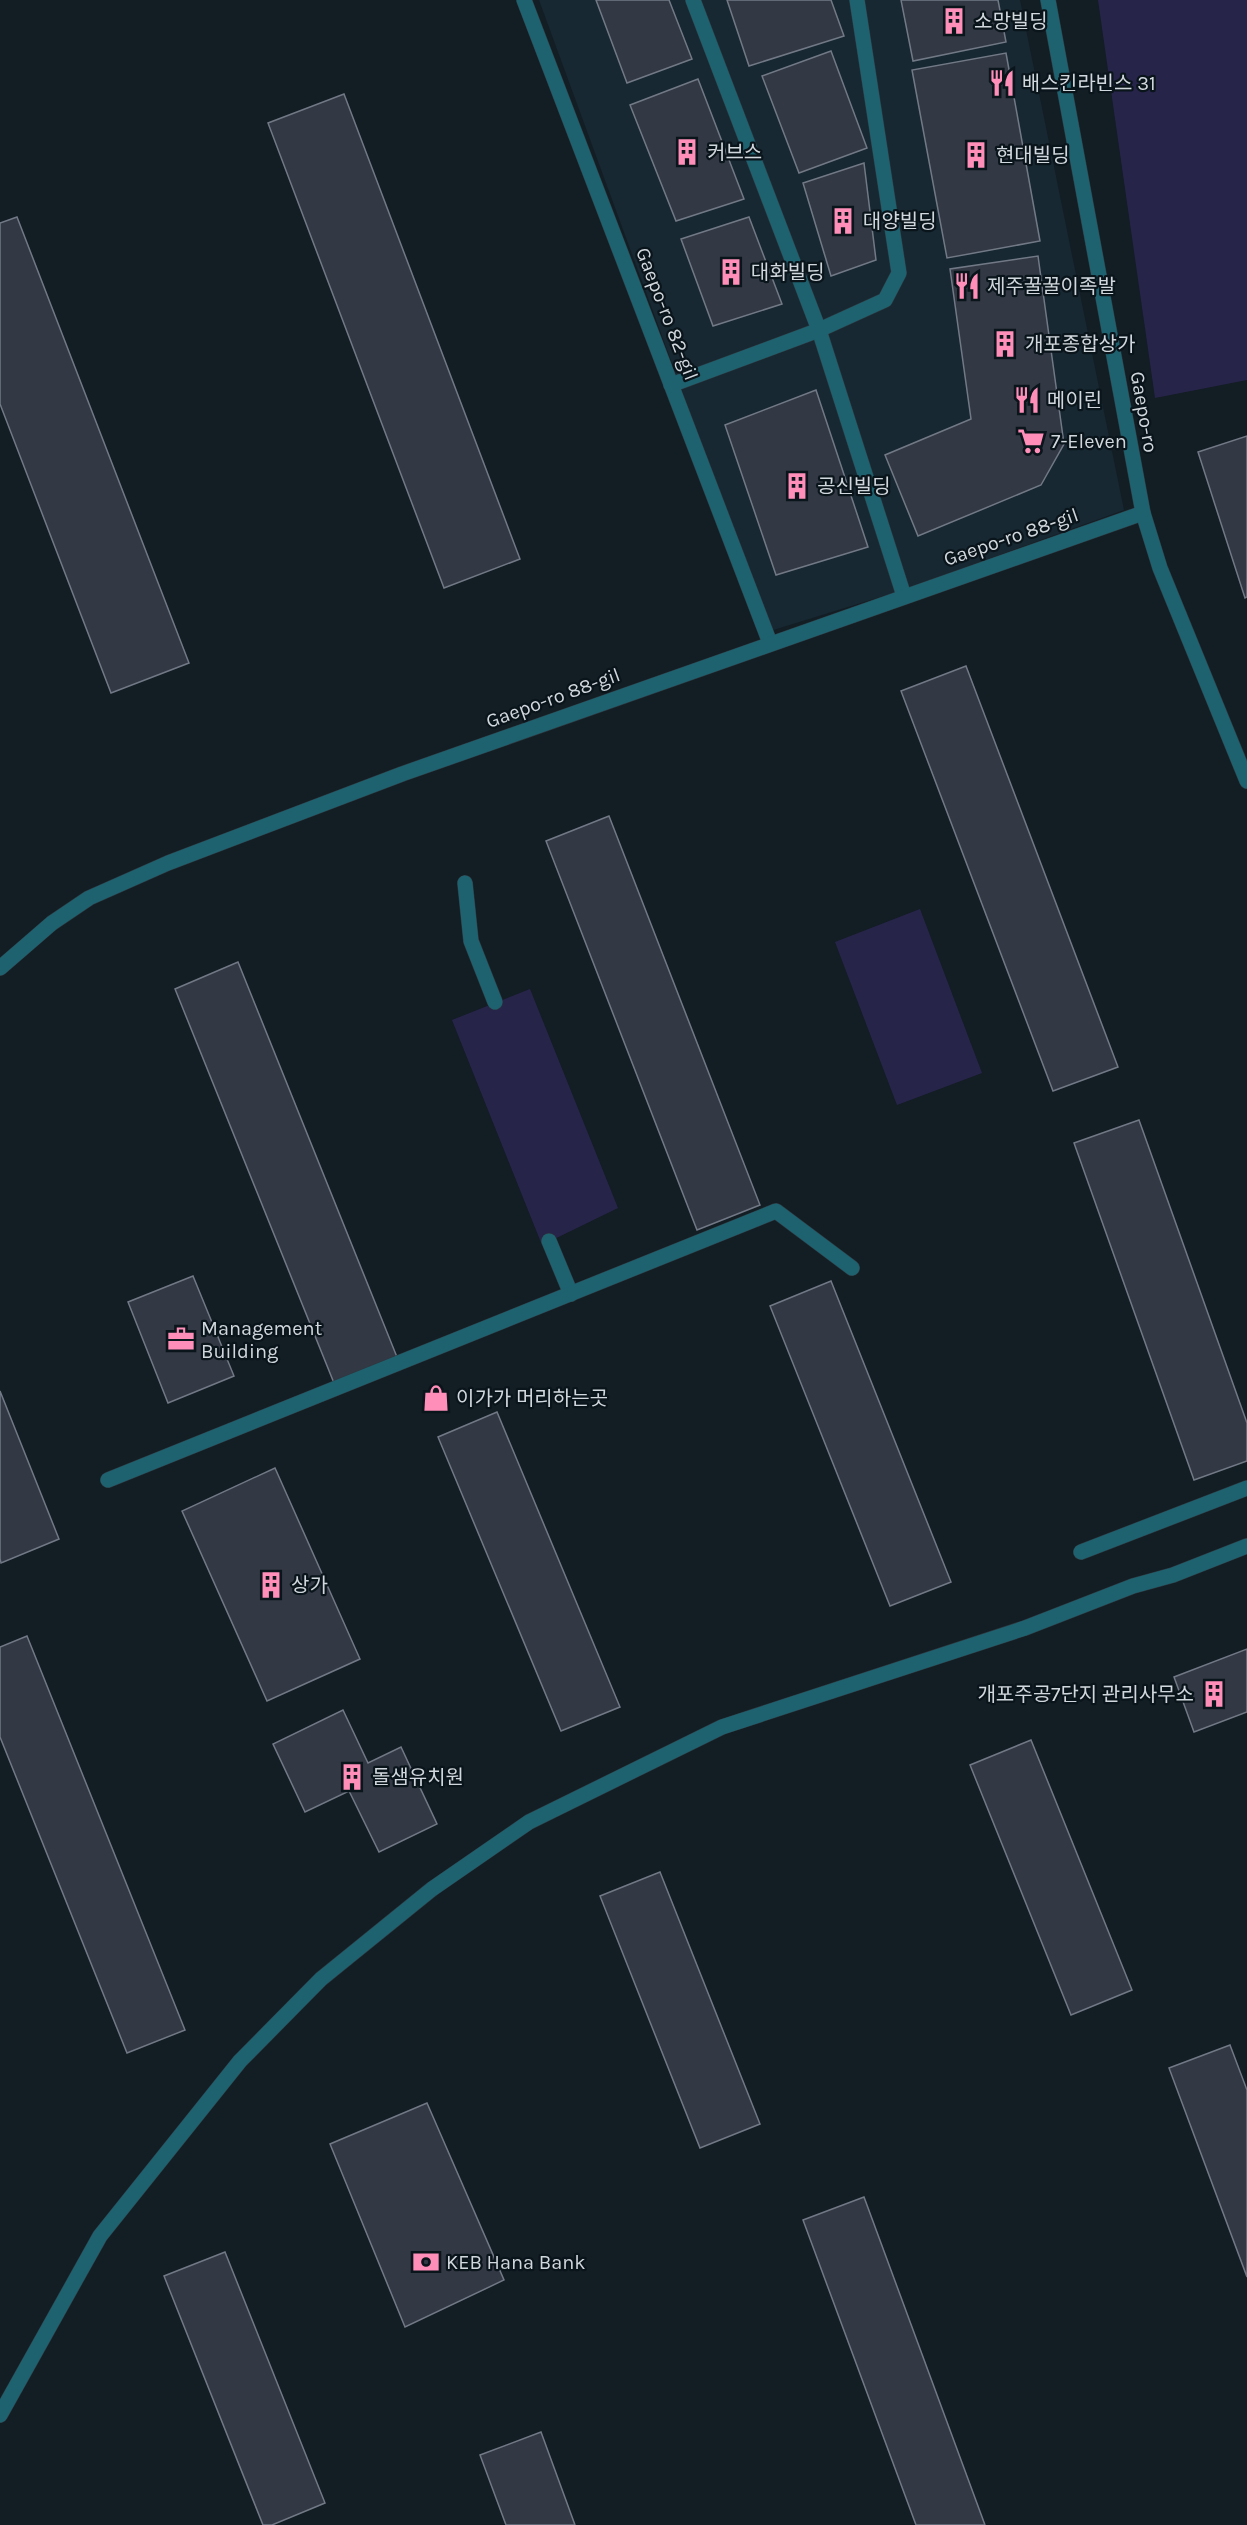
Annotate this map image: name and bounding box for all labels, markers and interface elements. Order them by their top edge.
building icon: 소망빌딩 [939,6,969,36]
place label: 소망빌딩 [974,10,1048,33]
restaurant icon: 배스킨라빈스 31 [987,68,1017,98]
place label: 배스킨라빈스 31 [1022,72,1156,95]
building icon: 커브스 [672,137,702,167]
building icon: 현대빌딩 [961,140,991,170]
place label: 커브스 [707,141,762,164]
place label: 현대빌딩 [996,144,1070,167]
building icon: 대양빌딩 [828,206,858,236]
place label: 대양빌딩 [863,210,937,233]
street label: Gaepo-ro 82-gil [631,244,703,384]
building icon: 대화빌딩 [716,257,746,287]
place label: 대화빌딩 [751,261,825,284]
restaurant icon: 제주꿀꿀이족발 [952,271,982,301]
place label: 제주꿀꿀이족발 [987,275,1116,298]
building icon: 개포종합상가 [990,329,1020,359]
place label: 개포종합상가 [1025,333,1135,356]
street label: Gaepo-ro [1126,370,1162,454]
restaurant icon: 메이린 [1012,385,1042,415]
place label: 메이린 [1047,389,1102,412]
supermarket icon: 7-Eleven [1016,426,1046,456]
place label: 7-Eleven [1051,430,1127,453]
building icon: 공신빌딩 [782,471,812,501]
place label: 공신빌딩 [817,475,891,498]
street label: Gaepo-ro 88-gil [941,503,1081,571]
street label: Gaepo-ro 88-gil [483,663,623,733]
place label: Management Building [201,1317,323,1363]
office icon: Management Building [166,1324,196,1354]
shop icon: 이가가 머리하는곳 [421,1383,451,1413]
place label: 이가가 머리하는곳 [456,1387,608,1410]
building icon: 상가 [256,1570,286,1600]
place label: 상가 [291,1574,328,1597]
building icon: 개포주공7단지 관리사무소 [1199,1679,1229,1709]
place label: 개포주공7단지 관리사무소 [977,1683,1194,1706]
building icon: 돌샘유치원 [337,1762,367,1792]
place label: 돌샘유치원 [372,1766,464,1789]
bank icon: KEB Hana Bank [411,2247,441,2277]
place label: KEB Hana Bank [446,2251,586,2274]

